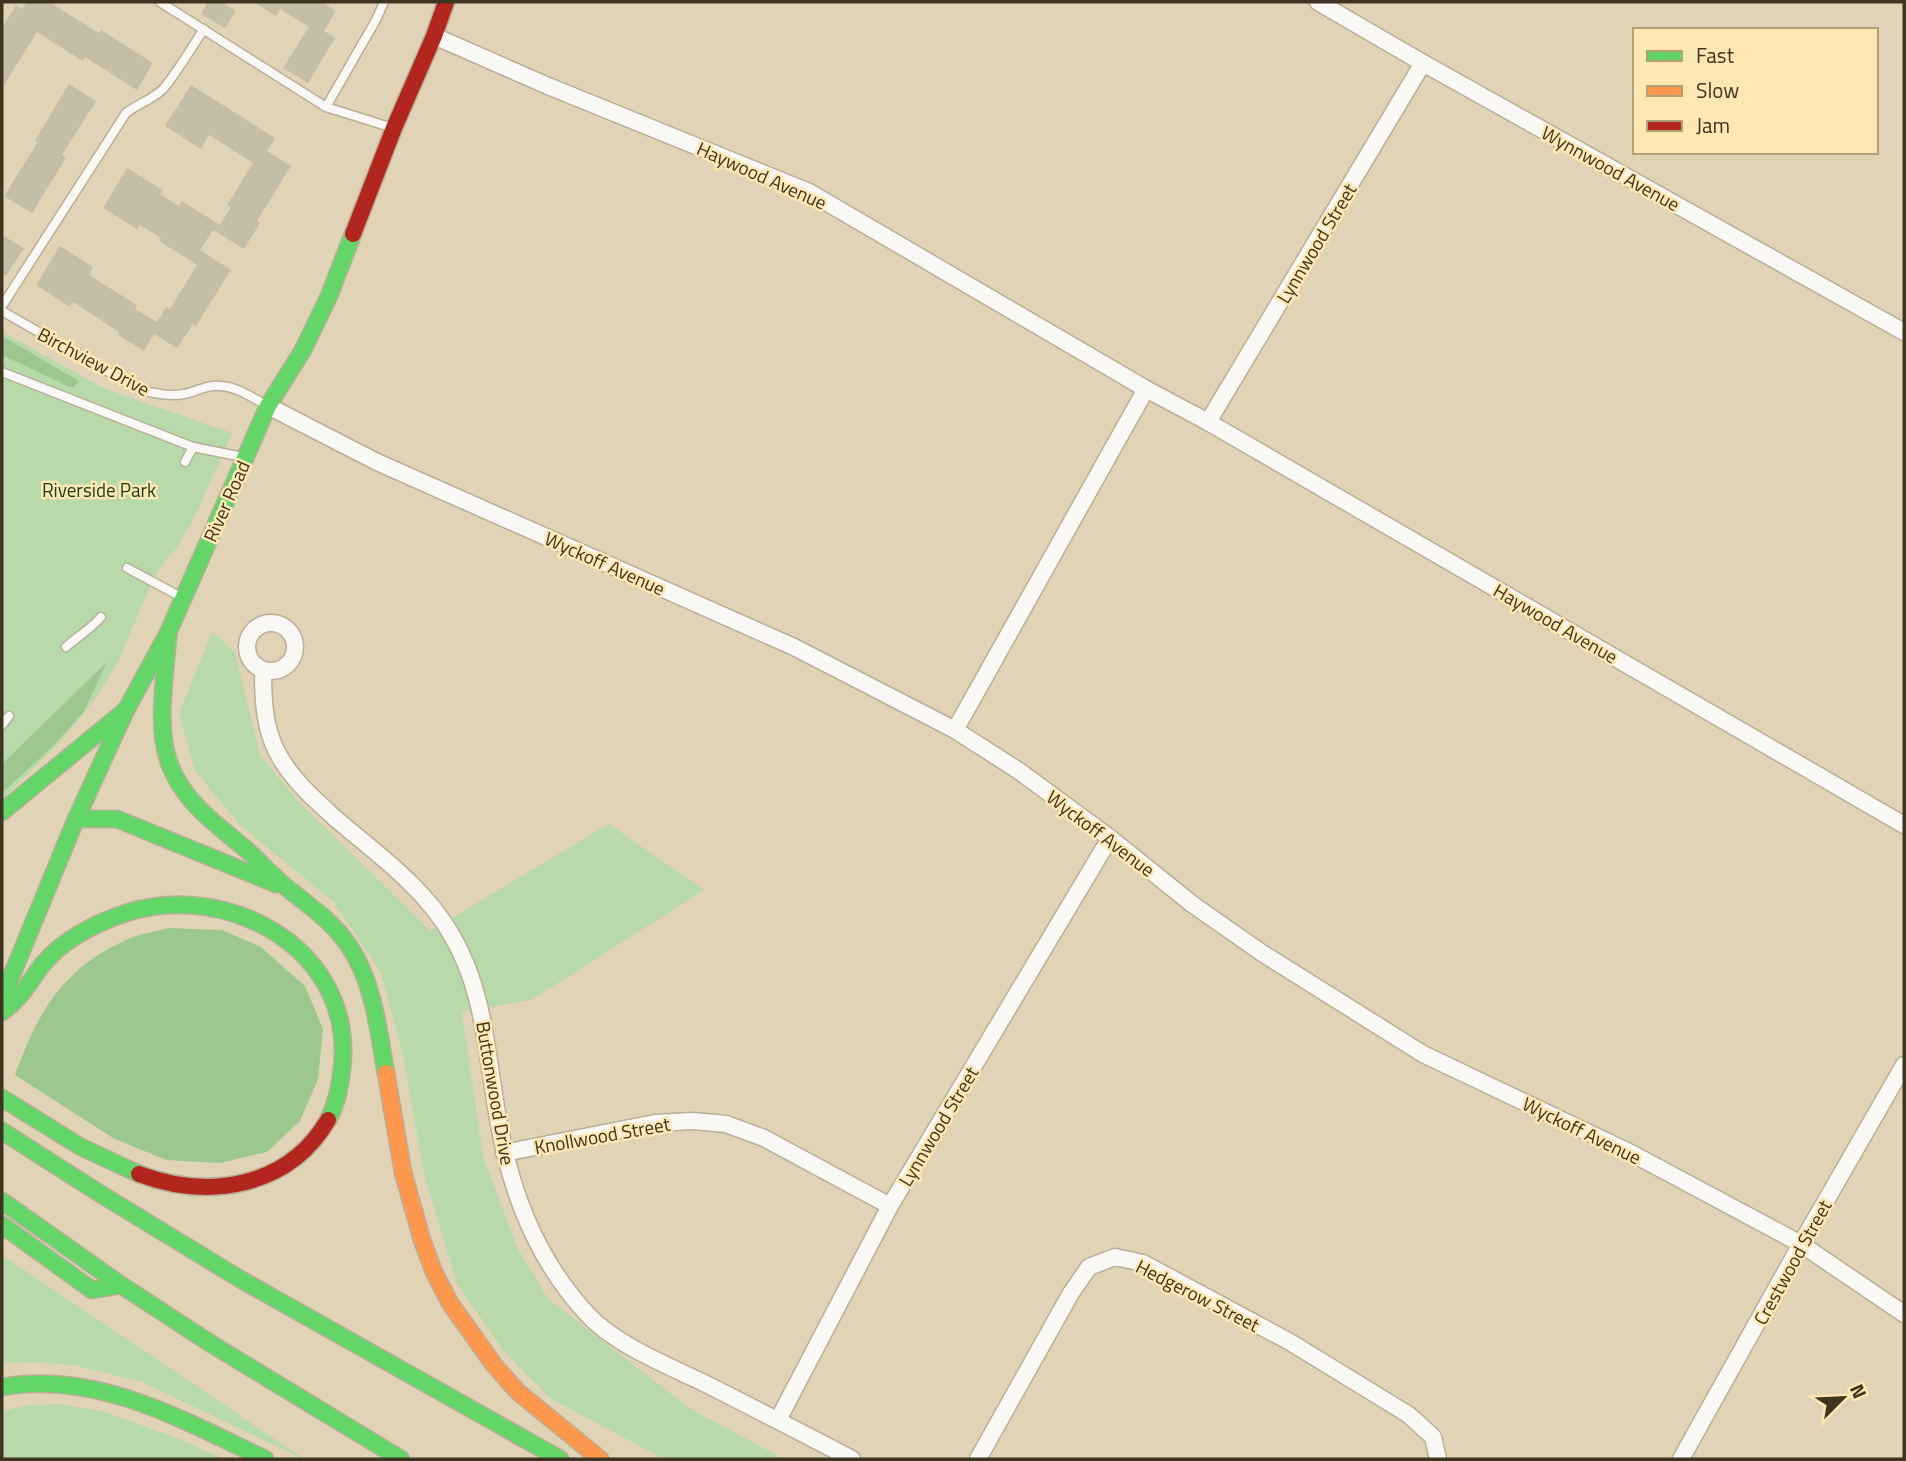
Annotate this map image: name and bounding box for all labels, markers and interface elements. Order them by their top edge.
legend [1633,28,1878,154]
text: Fast [1696,39,1735,71]
text: Slow [1696,74,1739,106]
text: Jam [1696,109,1730,141]
street label: Wynnwood Avenue [1536,118,1686,218]
street label: Haywood Avenue [692,133,832,217]
street label: Lynnwood Street [1269,177,1363,308]
street label: Birchview Drive [33,319,155,403]
street label: River Road [195,456,257,546]
park label: Riverside Park [42,475,156,504]
street label: Wyckoff Avenue [540,523,670,603]
street label: Haywood Avenue [1488,576,1624,670]
street label: Wyckoff Avenue [1041,783,1161,883]
street label: Buttonwood Drive [469,1019,523,1167]
street label: Lynnwood Street [891,1060,985,1191]
street label: Wyckoff Avenue [1518,1089,1646,1171]
street label: Knollwood Street [532,1109,673,1161]
street label: Crestwood Street [1746,1194,1839,1330]
street label: Hedgerow Street [1131,1251,1265,1339]
north arrow [1808,1363,1878,1433]
text: N [1843,1379,1875,1403]

